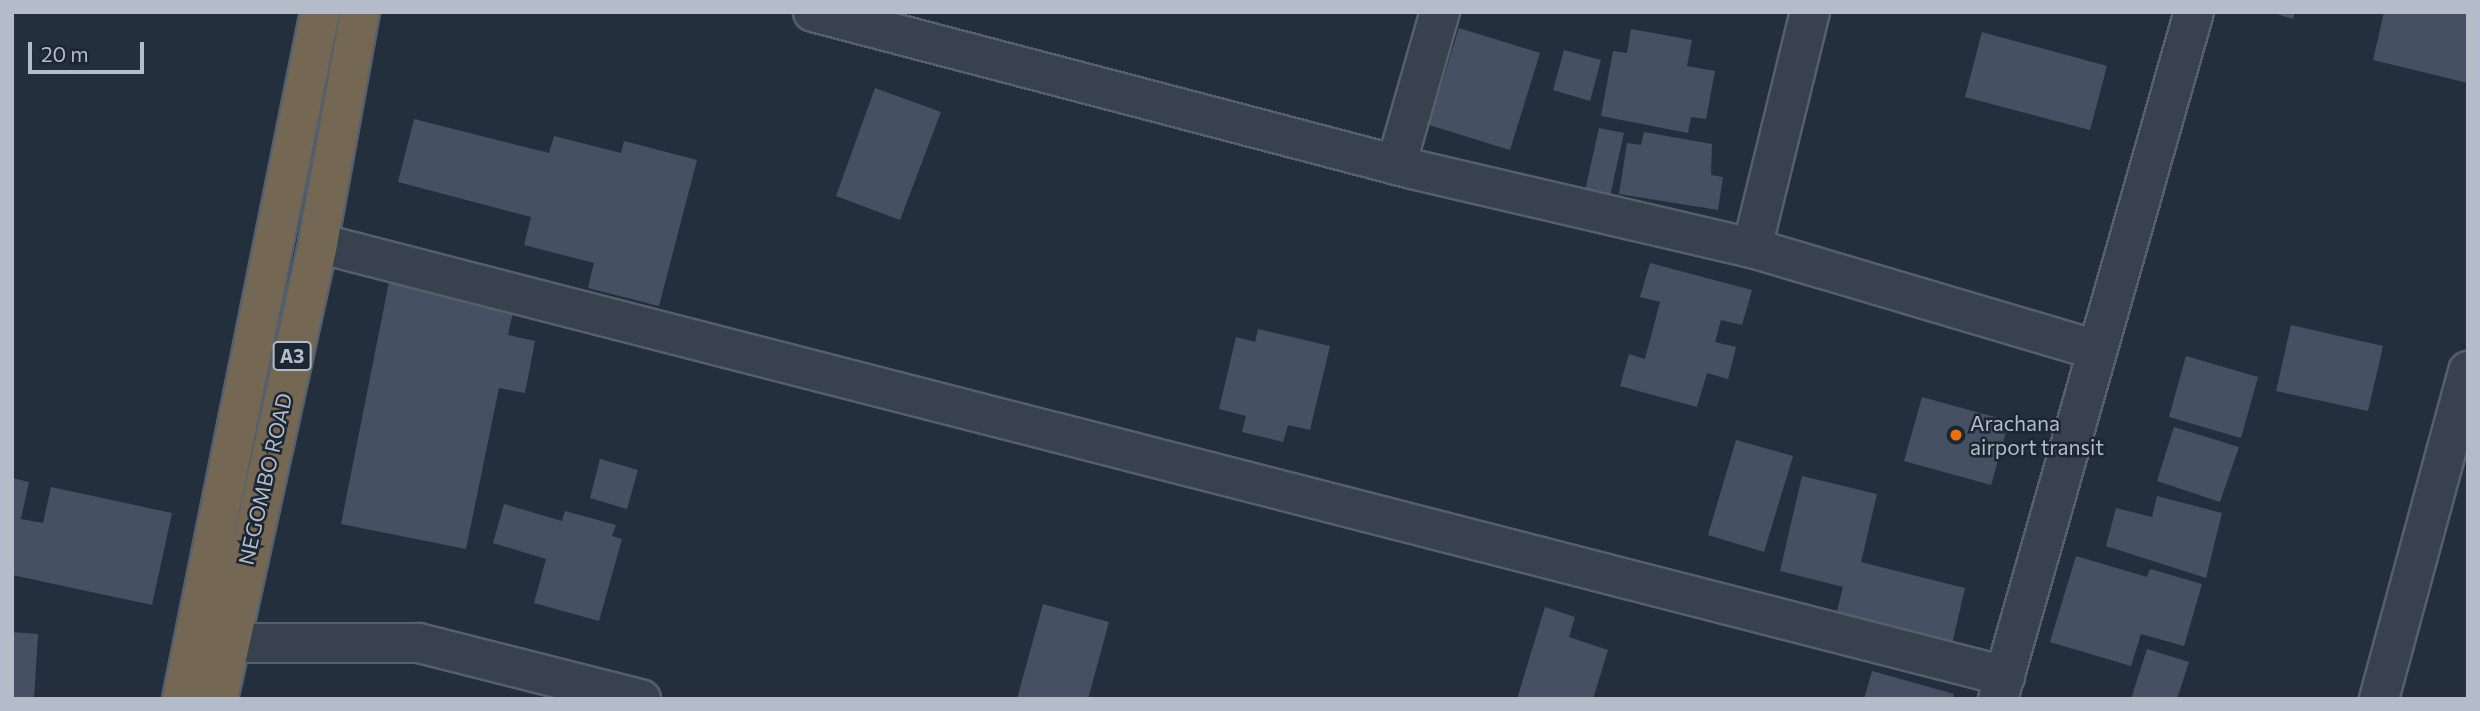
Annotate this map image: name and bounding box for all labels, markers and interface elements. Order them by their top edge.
scale bar [32,28,147,72]
text: 20 m [41,41,89,66]
road number: A3 [271,340,313,372]
street label: NEGOMBO ROAD [233,391,297,567]
place label: Arachana airport transit [1970,410,2104,460]
marker: Arachana airport transit [1948,427,1964,443]

